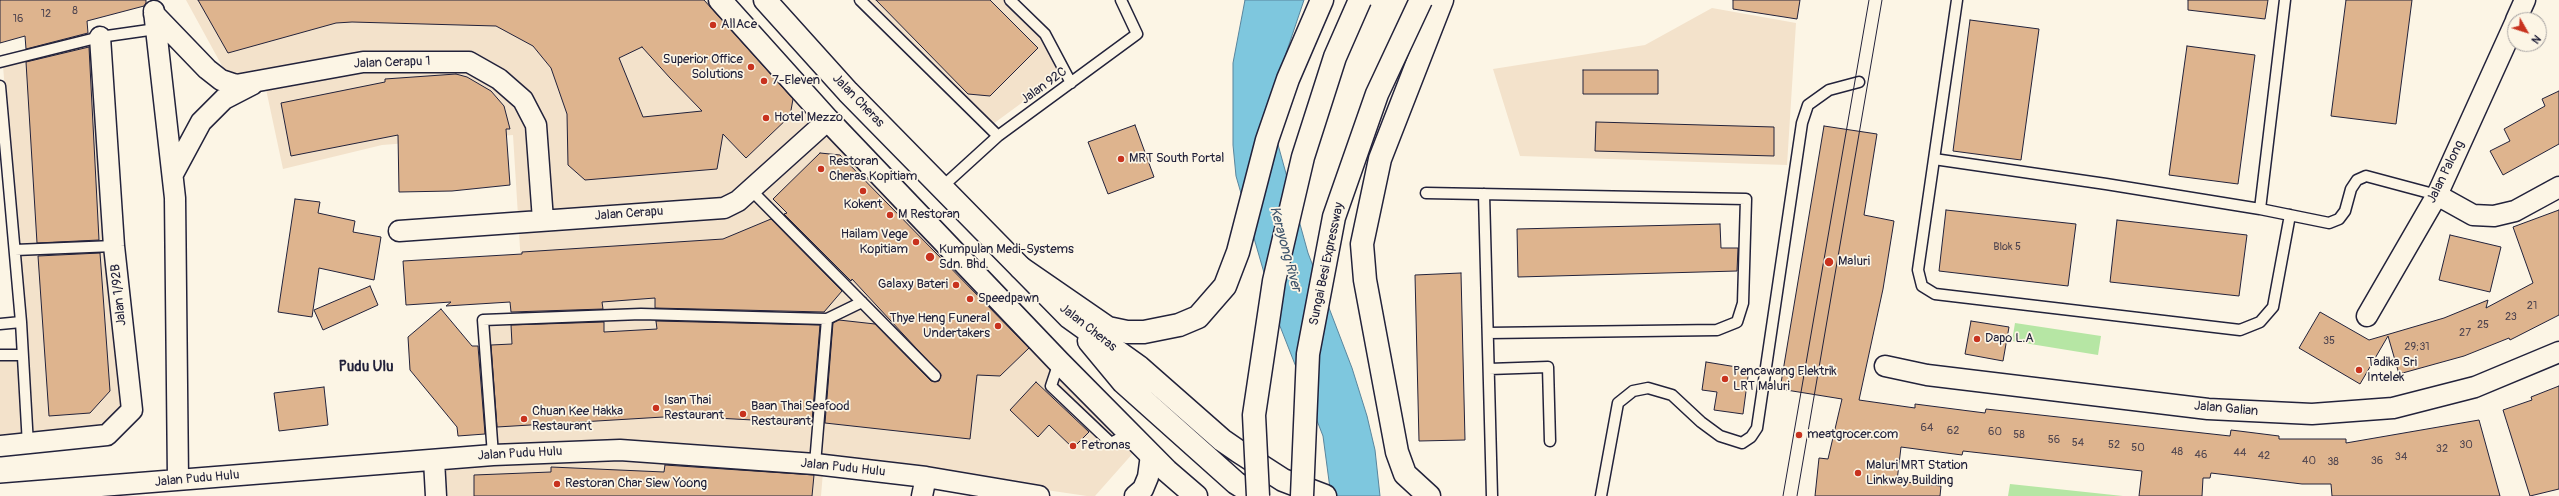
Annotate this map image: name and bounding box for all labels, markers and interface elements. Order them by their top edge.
house number: 8 [72,4,78,18]
house number: 12 [41,7,51,21]
house number: 16 [13,12,23,26]
north arrow [2507,12,2547,52]
place label: AllAce [721,17,757,33]
marker: AllAce [708,20,718,30]
text: N [2529,32,2543,46]
place label: Superior Office Solutions [663,52,743,83]
street label: Jalan Cerapu 1 [353,54,431,72]
marker: Superior Office Solutions [746,62,756,72]
street label: Jalan 92C [1018,64,1070,108]
street label: Jalan Cheras [829,71,887,131]
place label: 7-Eleven [772,73,820,89]
marker: 7-Eleven [759,76,769,86]
place label: Hotel Mezzo [774,110,843,126]
marker: Hotel Mezzo [761,113,771,123]
street label: Jalan Palong [2424,138,2468,206]
place label: MRT South Portal [1129,151,1224,167]
place label: Restoran Cheras Kopitiam [829,154,917,185]
marker: MRT South Portal [1116,154,1126,164]
marker: Restoran Cheras Kopitiam [816,164,826,174]
marker: Kokent [858,186,868,196]
place label: Kokent [844,197,882,213]
street label: Sungai Besi Expressway [1306,201,1348,327]
street label: Jalan Cerapu [594,204,664,224]
water label: Kerayong River [1266,205,1304,293]
place label: M Restoran [898,207,960,223]
marker: M Restoran [885,210,895,220]
place label: Hailam Vege Kopitiam [841,227,908,258]
marker: Hailam Vege Kopitiam [911,237,921,247]
house number: Blok 5 [1993,240,2021,254]
place label: Kumpulan Medi-Systems Sdn. Bhd. [939,242,1074,273]
marker: Kumpulan Medi-Systems Sdn. Bhd. [924,251,936,263]
place label: Maluri [1838,254,1870,270]
marker: Maluri [1823,256,1835,268]
street label: Jalan 1/92B [108,263,130,327]
place label: Galaxy Bateri [878,277,948,293]
marker: Galaxy Bateri [951,280,961,290]
place label: Speedpawn [978,291,1039,307]
marker: Speedpawn [965,294,975,304]
house number: 21 [2527,299,2537,313]
street label: Jalan Cheras [1056,301,1120,355]
house number: 23 [2505,310,2517,324]
place label: Thye Heng Funeral Undertakers [890,311,990,342]
house number: 25 [2477,318,2489,332]
marker: Thye Heng Funeral Undertakers [993,321,1003,331]
house number: 27 [2459,326,2471,340]
place label: Dapo L.A [1985,331,2034,347]
marker: Dapo L.A [1972,334,1982,344]
house number: 35 [2323,334,2335,348]
house number: 29;31 [2404,340,2430,354]
place label: Tadika Sri Intelek [2367,355,2417,386]
district label: Pudu Ulu [338,358,394,376]
place label: Pencawang Elektrik LRT Maluri [1733,364,1837,395]
marker: Tadika Sri Intelek [2354,365,2364,375]
marker: Pencawang Elektrik LRT Maluri [1720,374,1730,384]
place label: Isan Thai Restaurant [664,393,724,424]
street label: Jalan Galian [2193,398,2259,420]
place label: Baan Thai Seafood Restaurant [751,399,850,430]
marker: Isan Thai Restaurant [651,403,661,413]
place label: Chuan Kee Hakka Restaurant [532,404,623,435]
marker: Baan Thai Seafood Restaurant [738,409,748,419]
marker: Chuan Kee Hakka Restaurant [519,414,529,424]
house number: 64 [1921,421,1933,435]
house number: 62 [1947,424,1959,438]
house number: 60 [1988,425,2002,439]
place label: meatgrocer.com [1807,427,1898,443]
house number: 58 [2013,428,2025,442]
marker: meatgrocer.com [1794,430,1804,440]
house number: 56 [2048,433,2060,447]
house number: 54 [2072,436,2084,450]
place label: Petronas [1081,438,1130,454]
house number: 52 [2108,438,2120,452]
house number: 30 [2459,438,2473,452]
marker: Petronas [1068,441,1078,451]
house number: 50 [2131,441,2145,455]
house number: 32 [2436,442,2448,456]
street label: Jalan Pudu Hulu [477,444,563,464]
house number: 48 [2171,445,2183,459]
house number: 44 [2234,446,2246,460]
house number: 46 [2195,448,2207,462]
house number: 42 [2258,449,2270,463]
house number: 34 [2395,450,2407,464]
house number: 40 [2302,454,2316,468]
house number: 36 [2371,454,2383,468]
house number: 38 [2327,455,2339,469]
street label: Jalan Pudu Hulu [800,456,886,480]
place label: Maluri MRT Station Linkway Building [1866,458,1968,489]
street label: Jalan Pudu Hulu [154,468,240,490]
marker: Maluri MRT Station Linkway Building [1853,468,1863,478]
place label: Restoran Char Siew Yoong [565,476,707,492]
marker: Restoran Char Siew Yoong [552,479,562,489]

